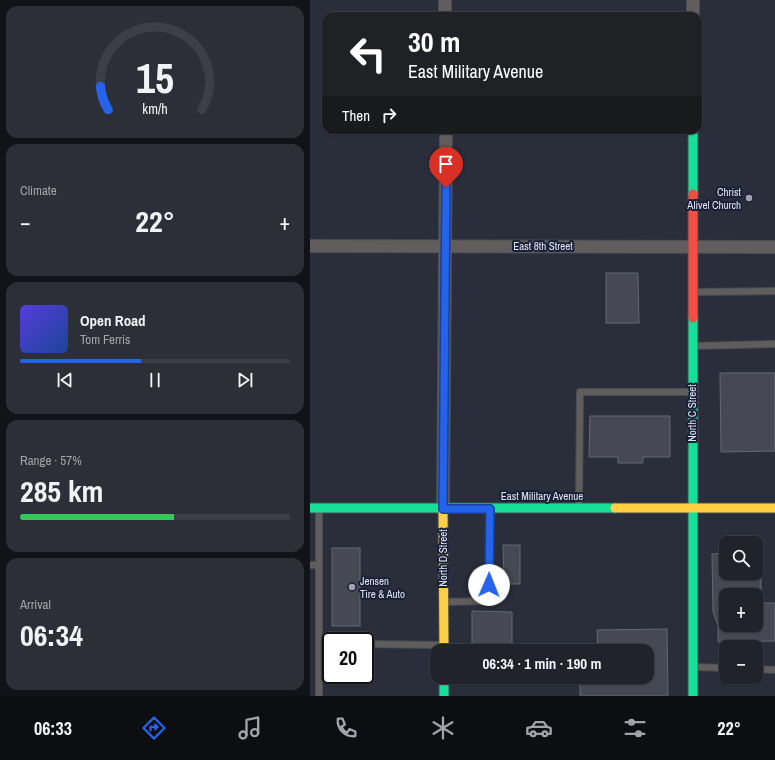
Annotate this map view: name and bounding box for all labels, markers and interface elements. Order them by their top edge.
text: 30 m [408,23,460,61]
icon: left [342,28,394,80]
text: 15 [136,50,174,106]
text: East Military Avenue [408,59,543,84]
text: km/h [142,99,168,118]
icon: right [378,104,400,126]
text: Then [342,105,370,126]
pin [429,147,463,188]
icon: arrive [435,153,457,175]
text: Climate [20,182,57,199]
place label: Christ Alivel Church [686,185,741,212]
marker: Christ Alivel Church [744,193,754,203]
text: 22° [135,201,175,241]
text: − [20,207,31,237]
text: + [279,207,290,237]
street label: East 8th Street [513,239,573,253]
text: Open Road [80,310,146,331]
text: Tom Ferris [80,331,130,348]
icon: previous [54,369,76,391]
icon: pause [144,369,166,391]
icon: next [234,369,256,391]
street label: North C Street [685,384,699,442]
text: Range · 57% [20,452,82,469]
text: 285 km [20,471,103,511]
street label: East Military Avenue [501,489,583,503]
street label: North D Street [436,529,450,587]
map controls [719,536,763,684]
button: search [719,536,763,580]
position arrow [468,564,510,606]
place label: Jensen Tire & Auto [360,574,405,601]
marker: Jensen Tire & Auto [347,582,357,592]
button: + [719,588,763,632]
text: Arrival [20,596,51,613]
text: 06:34 [20,615,83,655]
speed limit sign: 20 [322,632,374,684]
button: − [719,640,763,684]
text: 06:34 · 1 min · 190 m [483,653,601,674]
icon: directions [140,714,168,742]
icon: music [236,714,264,742]
icon: phone [332,714,360,742]
icon: climate [429,714,457,742]
icon: car [525,714,553,742]
icon: filters [621,714,649,742]
text: 06:33 [34,716,72,741]
text: 22° [717,716,741,741]

